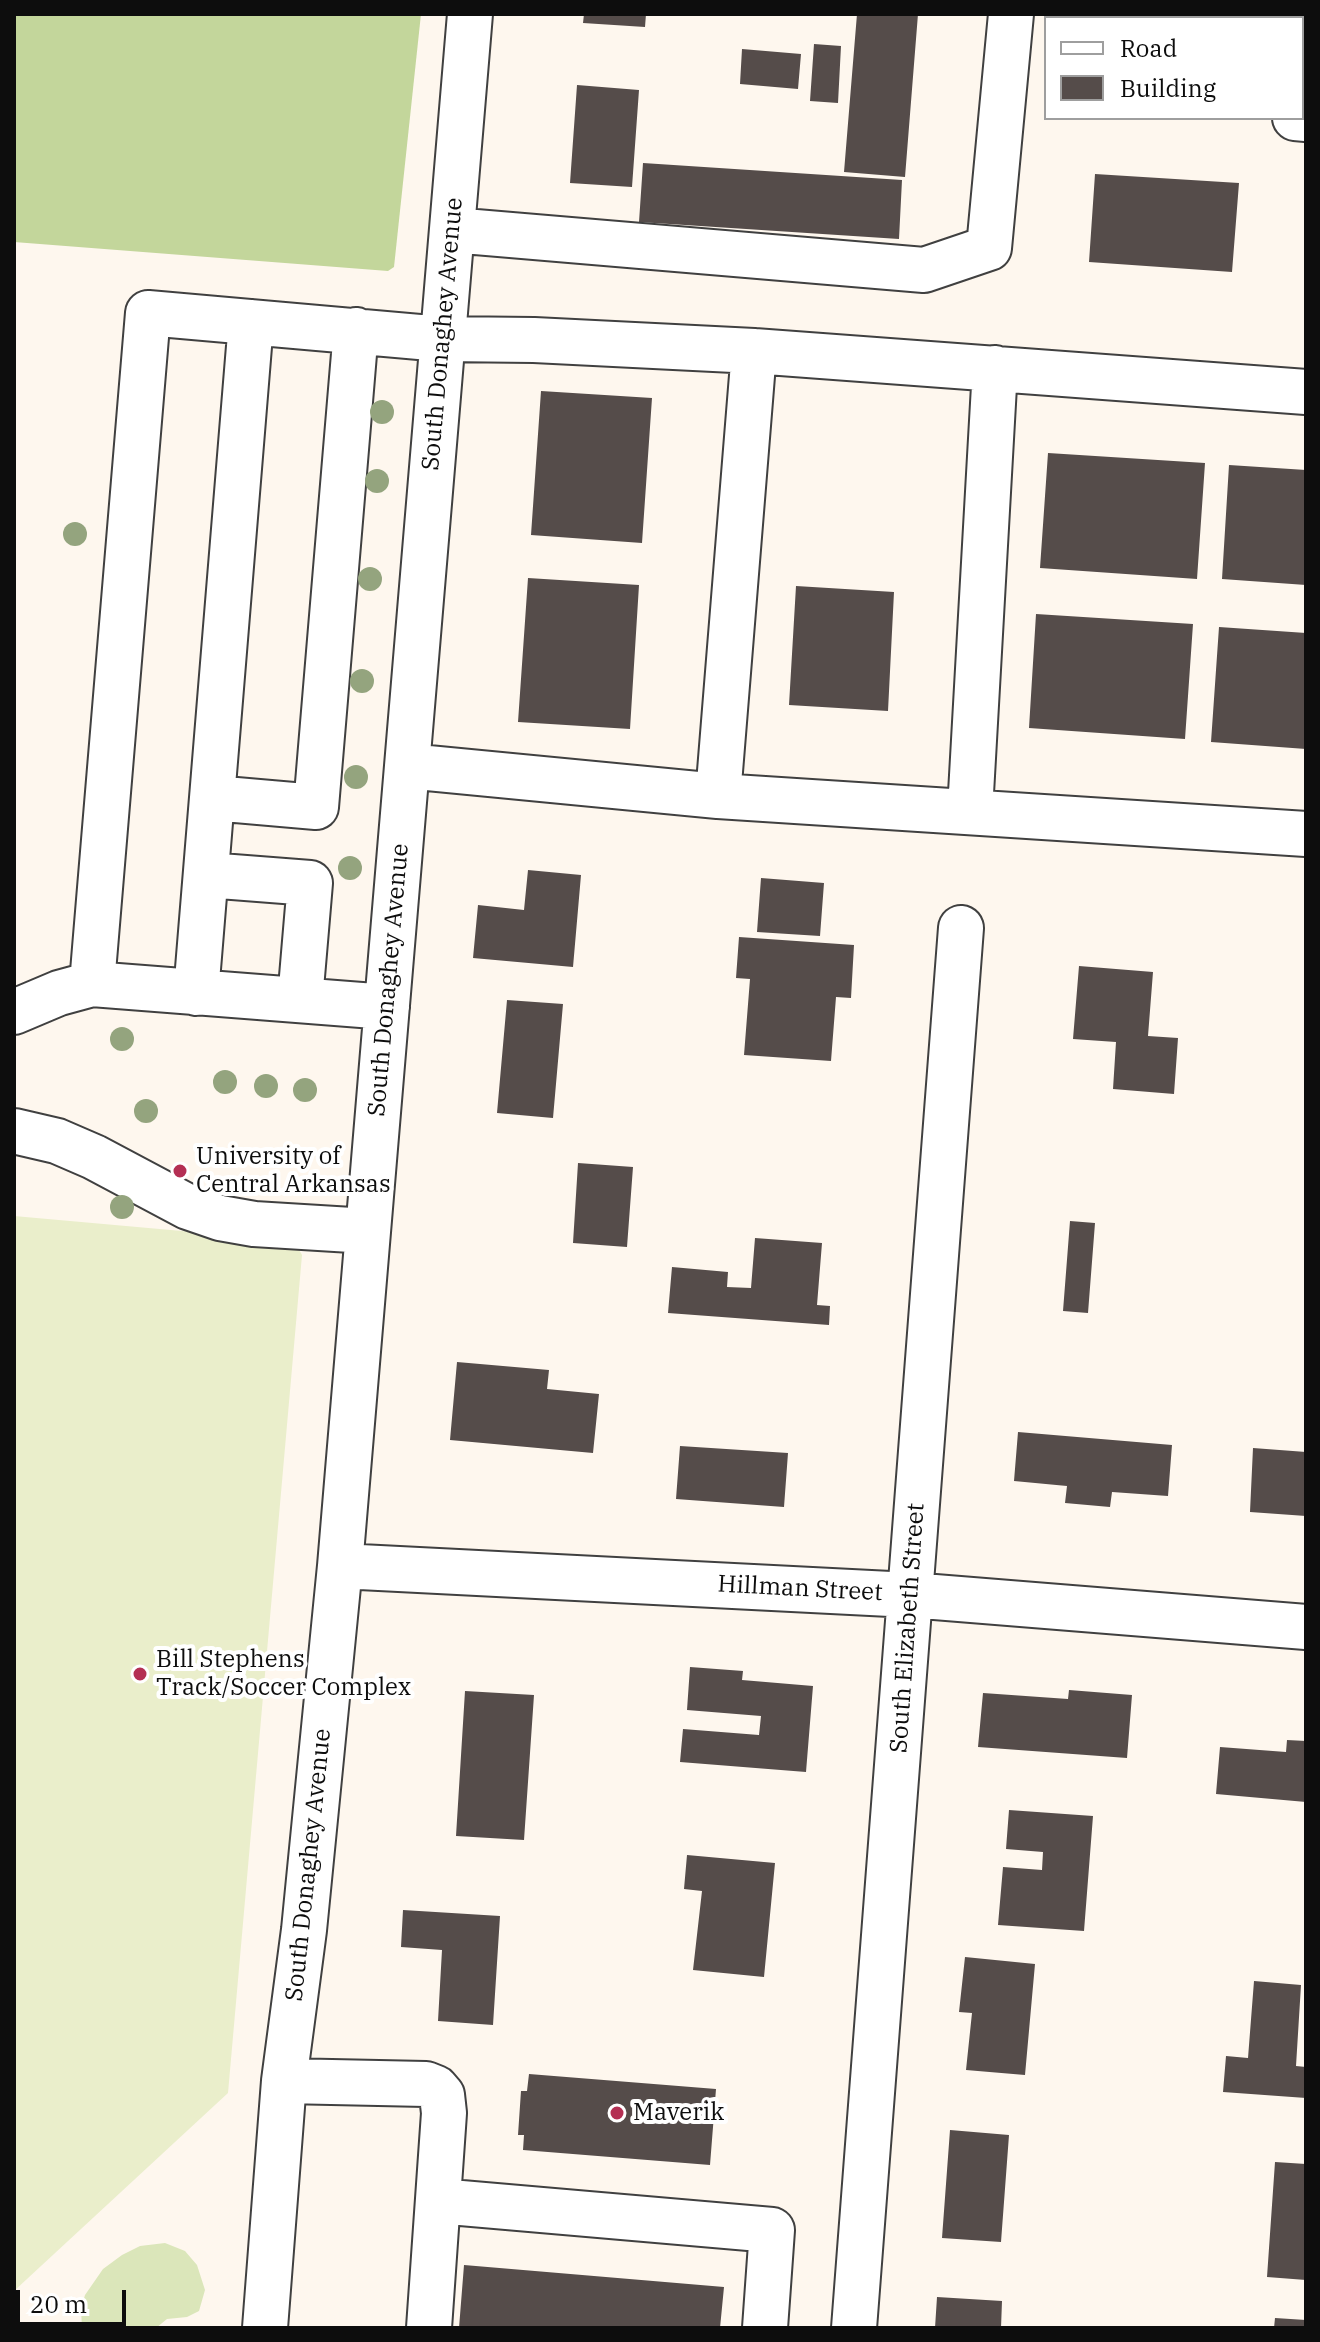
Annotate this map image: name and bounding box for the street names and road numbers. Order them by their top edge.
street label: South Donaghey Avenue [417,196,469,472]
street label: South Donaghey Avenue [363,842,415,1118]
street label: South Elizabeth Street [885,1502,931,1754]
street label: Hillman Street [717,1570,883,1608]
street label: South Donaghey Avenue [280,1727,338,2003]

